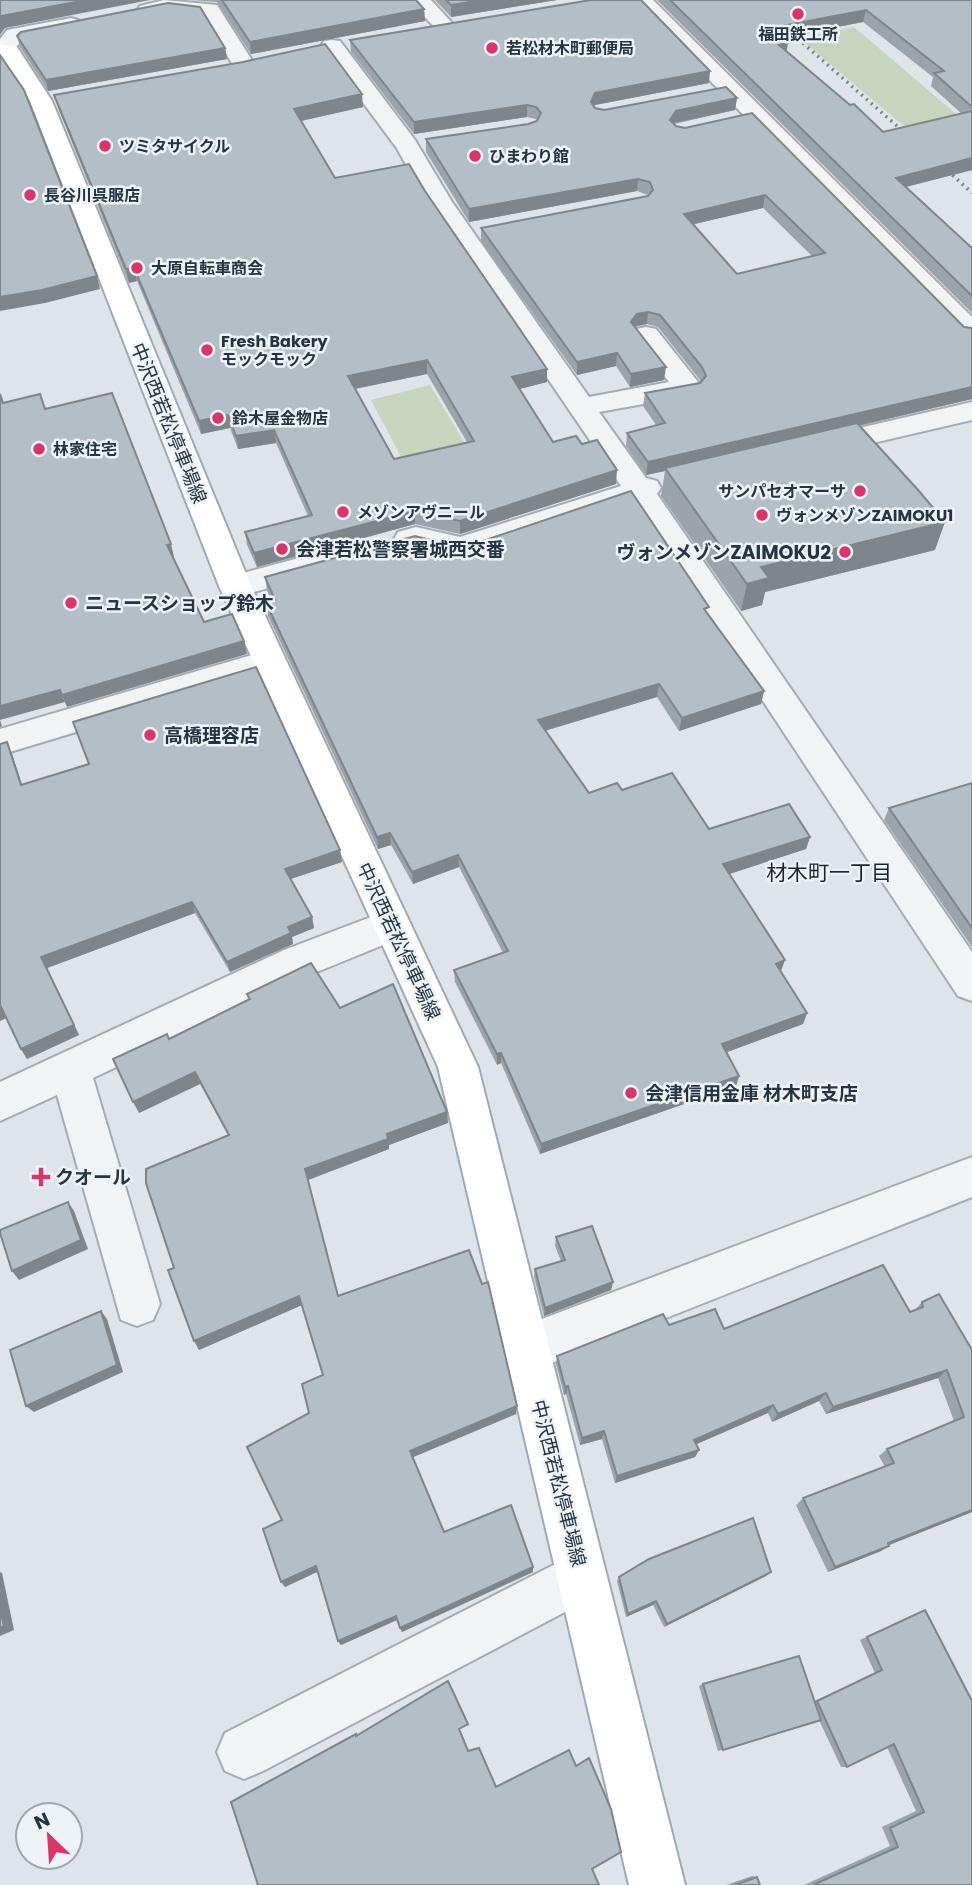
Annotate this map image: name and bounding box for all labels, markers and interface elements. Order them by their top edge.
marker: 福田鉄工所 [790,6,806,22]
place label: 福田鉄工所 [758,23,838,46]
place label: 若松材木町郵便局 [506,37,634,60]
marker: 若松材木町郵便局 [484,40,500,56]
place label: ツミタサイクル [119,135,230,158]
marker: ツミタサイクル [97,138,113,154]
place label: ひまわり館 [489,145,569,168]
marker: ひまわり館 [467,148,483,164]
place label: 長谷川呉服店 [44,184,140,207]
marker: 長谷川呉服店 [22,187,38,203]
place label: 大原自転車商会 [151,257,263,280]
marker: 大原自転車商会 [129,260,145,276]
place label: Fresh Bakery モックモック [221,330,329,371]
street label: 中沢西若松停車場線 [124,339,213,508]
marker: Fresh Bakery モックモック [199,342,215,358]
place label: 鈴木屋金物店 [232,407,328,430]
marker: 鈴木屋金物店 [210,410,226,426]
place label: 林家住宅 [53,438,117,461]
marker: 林家住宅 [31,441,47,457]
place label: サンパセオマーサ [718,480,846,503]
marker: サンパセオマーサ [852,483,868,499]
place label: メゾンアヴニール [357,501,485,524]
marker: メゾンアヴニール [335,504,351,520]
place label: ヴォンメゾンZAIMOKU1 [776,504,953,527]
marker: ヴォンメゾンZAIMOKU1 [754,507,770,523]
place label: 会津若松警察署城西交番 [296,536,505,563]
place label: ヴォンメゾンZAIMOKU2 [617,539,831,566]
marker: 会津若松警察署城西交番 [274,541,290,557]
marker: ヴォンメゾンZAIMOKU2 [837,544,853,560]
place label: ニュースショップ鈴木 [85,590,274,617]
marker: ニュースショップ鈴木 [63,595,79,611]
place label: 高橋理容店 [164,722,259,749]
marker: 高橋理容店 [142,727,158,743]
street label: 中沢西若松停車場線 [350,858,447,1024]
district label: 材木町一丁目 [766,858,892,887]
place label: 会津信用金庫 材木町支店 [645,1080,858,1107]
marker: 会津信用金庫 材木町支店 [623,1085,639,1101]
place label: クオール [55,1164,131,1191]
marker: クオール [33,1169,49,1185]
street label: 中沢西若松停車場線 [525,1397,592,1569]
north arrow [14,1801,84,1871]
text: N [30,1806,54,1836]

